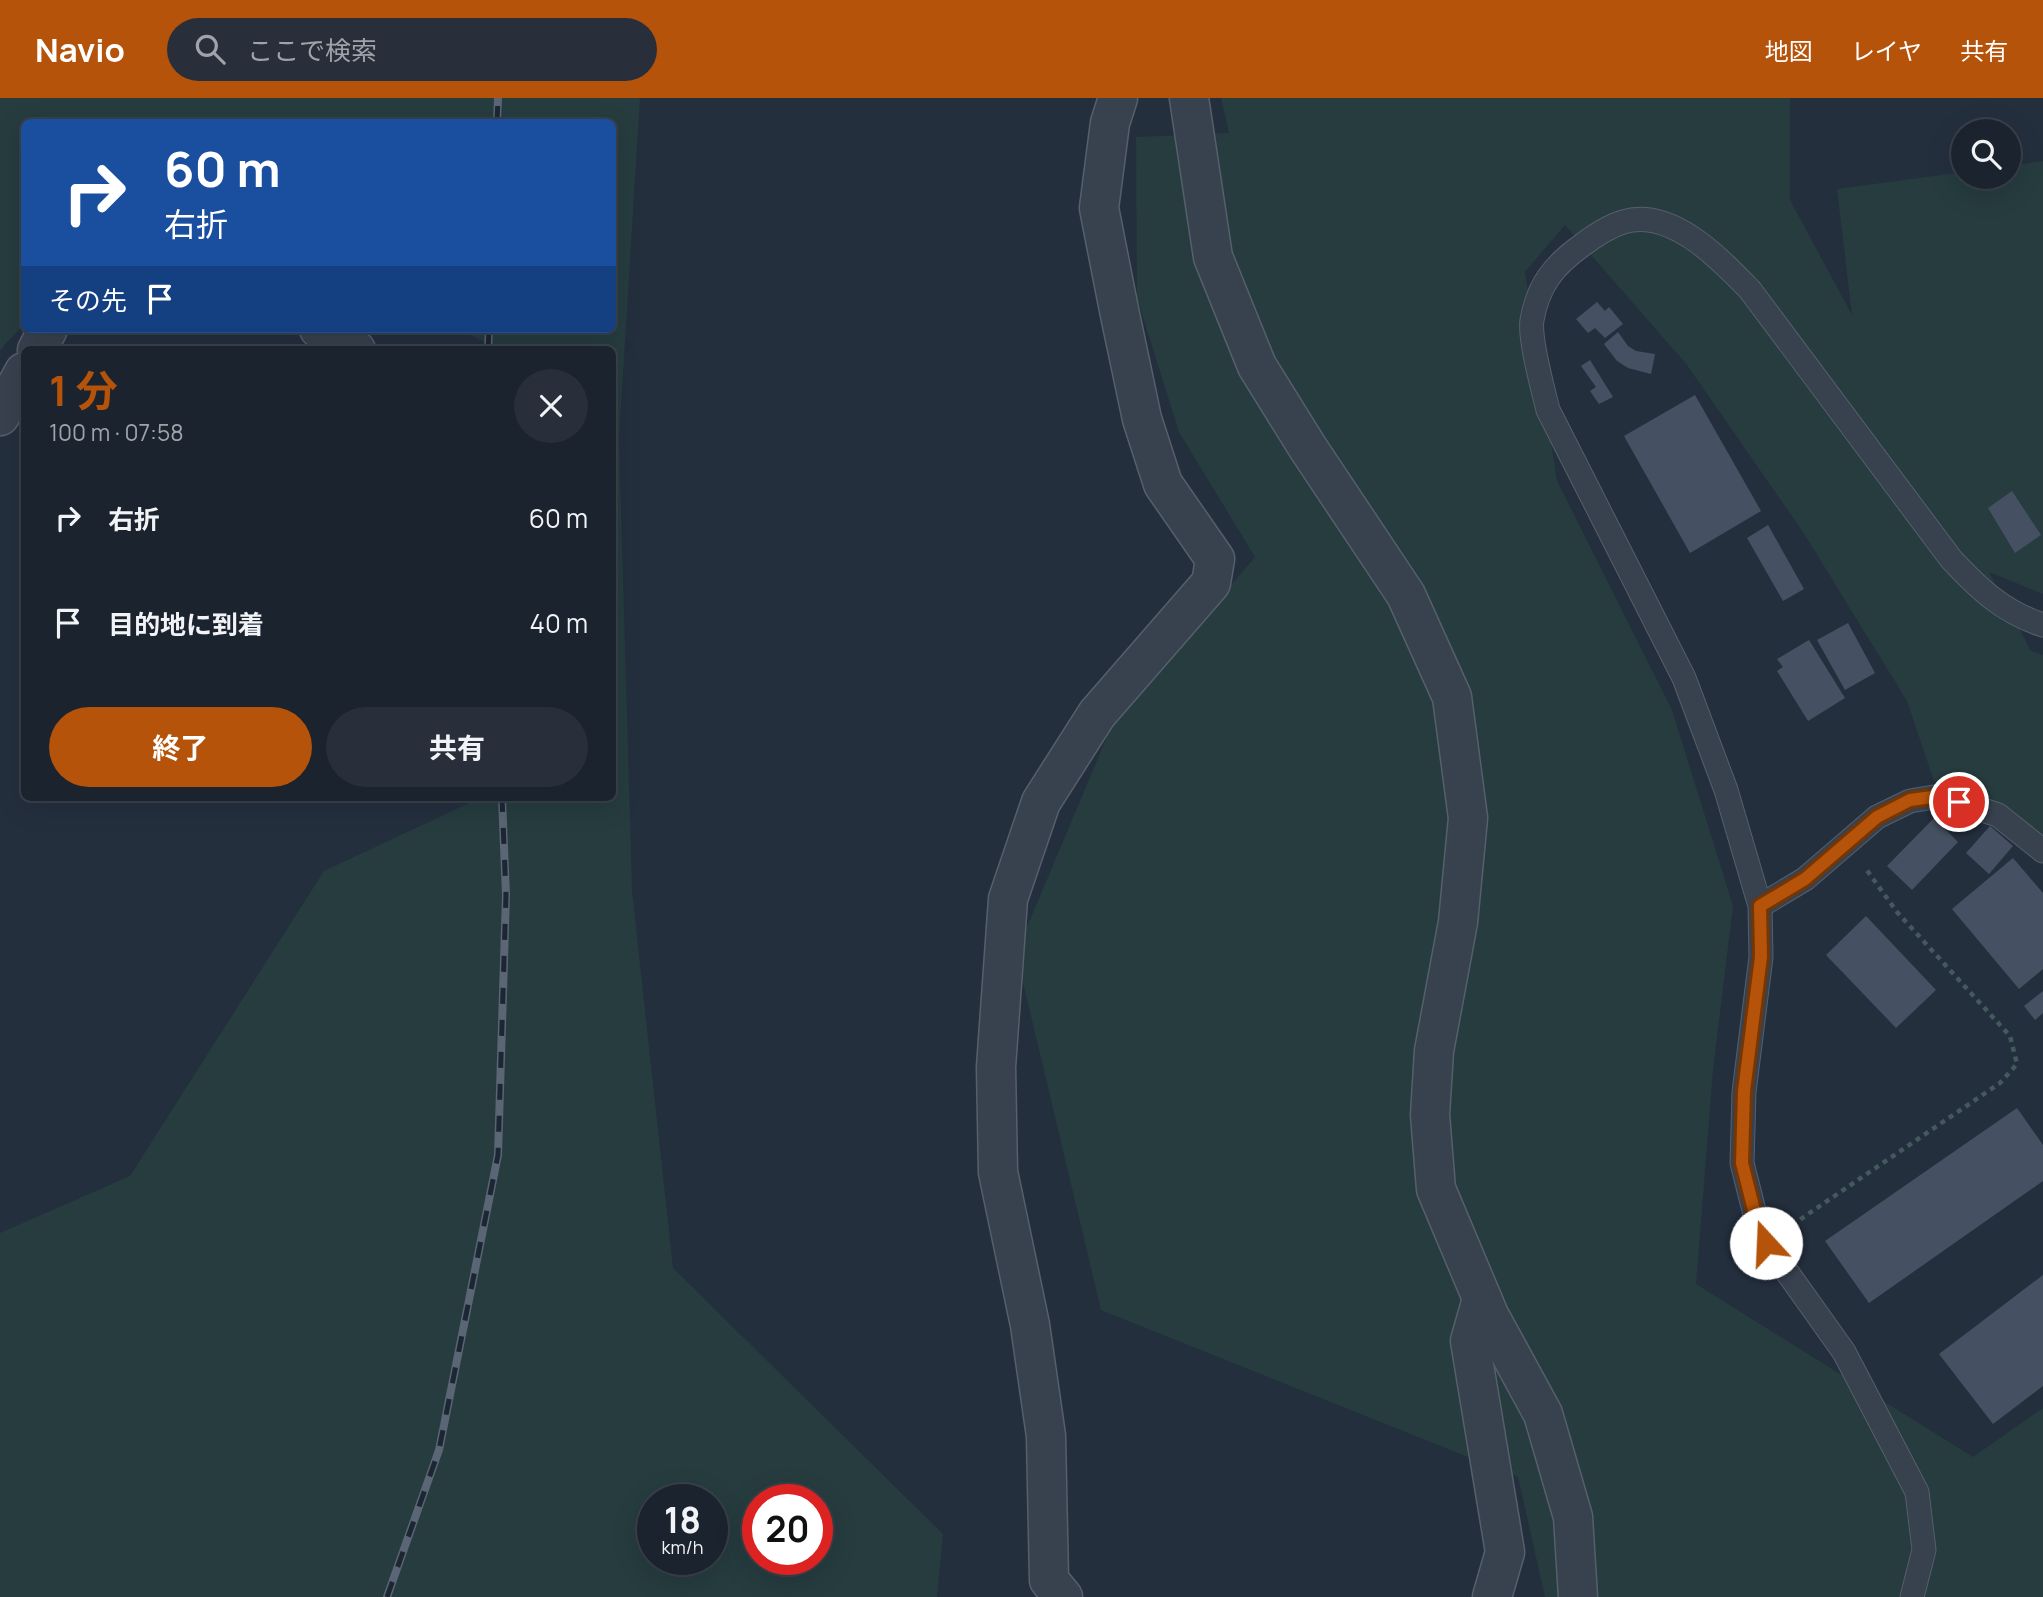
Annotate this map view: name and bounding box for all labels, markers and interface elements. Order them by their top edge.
search box [167,18,657,81]
text: Navio [35,27,125,72]
icon: search [191,30,229,68]
text: ここで検索 [247,32,377,68]
text: 地図 [1765,34,1813,67]
text: レイヤ [1851,34,1922,67]
text: 共有 [1960,34,2008,67]
map controls [1951,119,2021,189]
button: search [1951,119,2021,189]
text: 60 m [164,135,281,202]
icon: right [49,147,140,238]
text: 右折 [164,202,228,246]
icon: arrive [141,280,179,318]
text: その先 [49,282,127,318]
text: 1 分 [49,361,118,419]
button: close [514,369,588,443]
text: 100 m · 07:58 [49,416,184,448]
icon: right [49,499,87,537]
text: 60 m [529,500,588,536]
text: 右折 [108,501,160,537]
icon: arrive [49,604,87,642]
text: 40 m [530,605,588,641]
text: 目的地に到着 [108,606,264,642]
button: 終了 [49,707,312,787]
button: 共有 [326,707,588,787]
pin [1929,772,1989,832]
icon: arrive [1940,783,1978,821]
position arrow [1729,1206,1803,1280]
speed limit sign: 20 [742,1484,833,1575]
text: 18 [664,1496,701,1544]
text: km/h [662,1535,703,1559]

